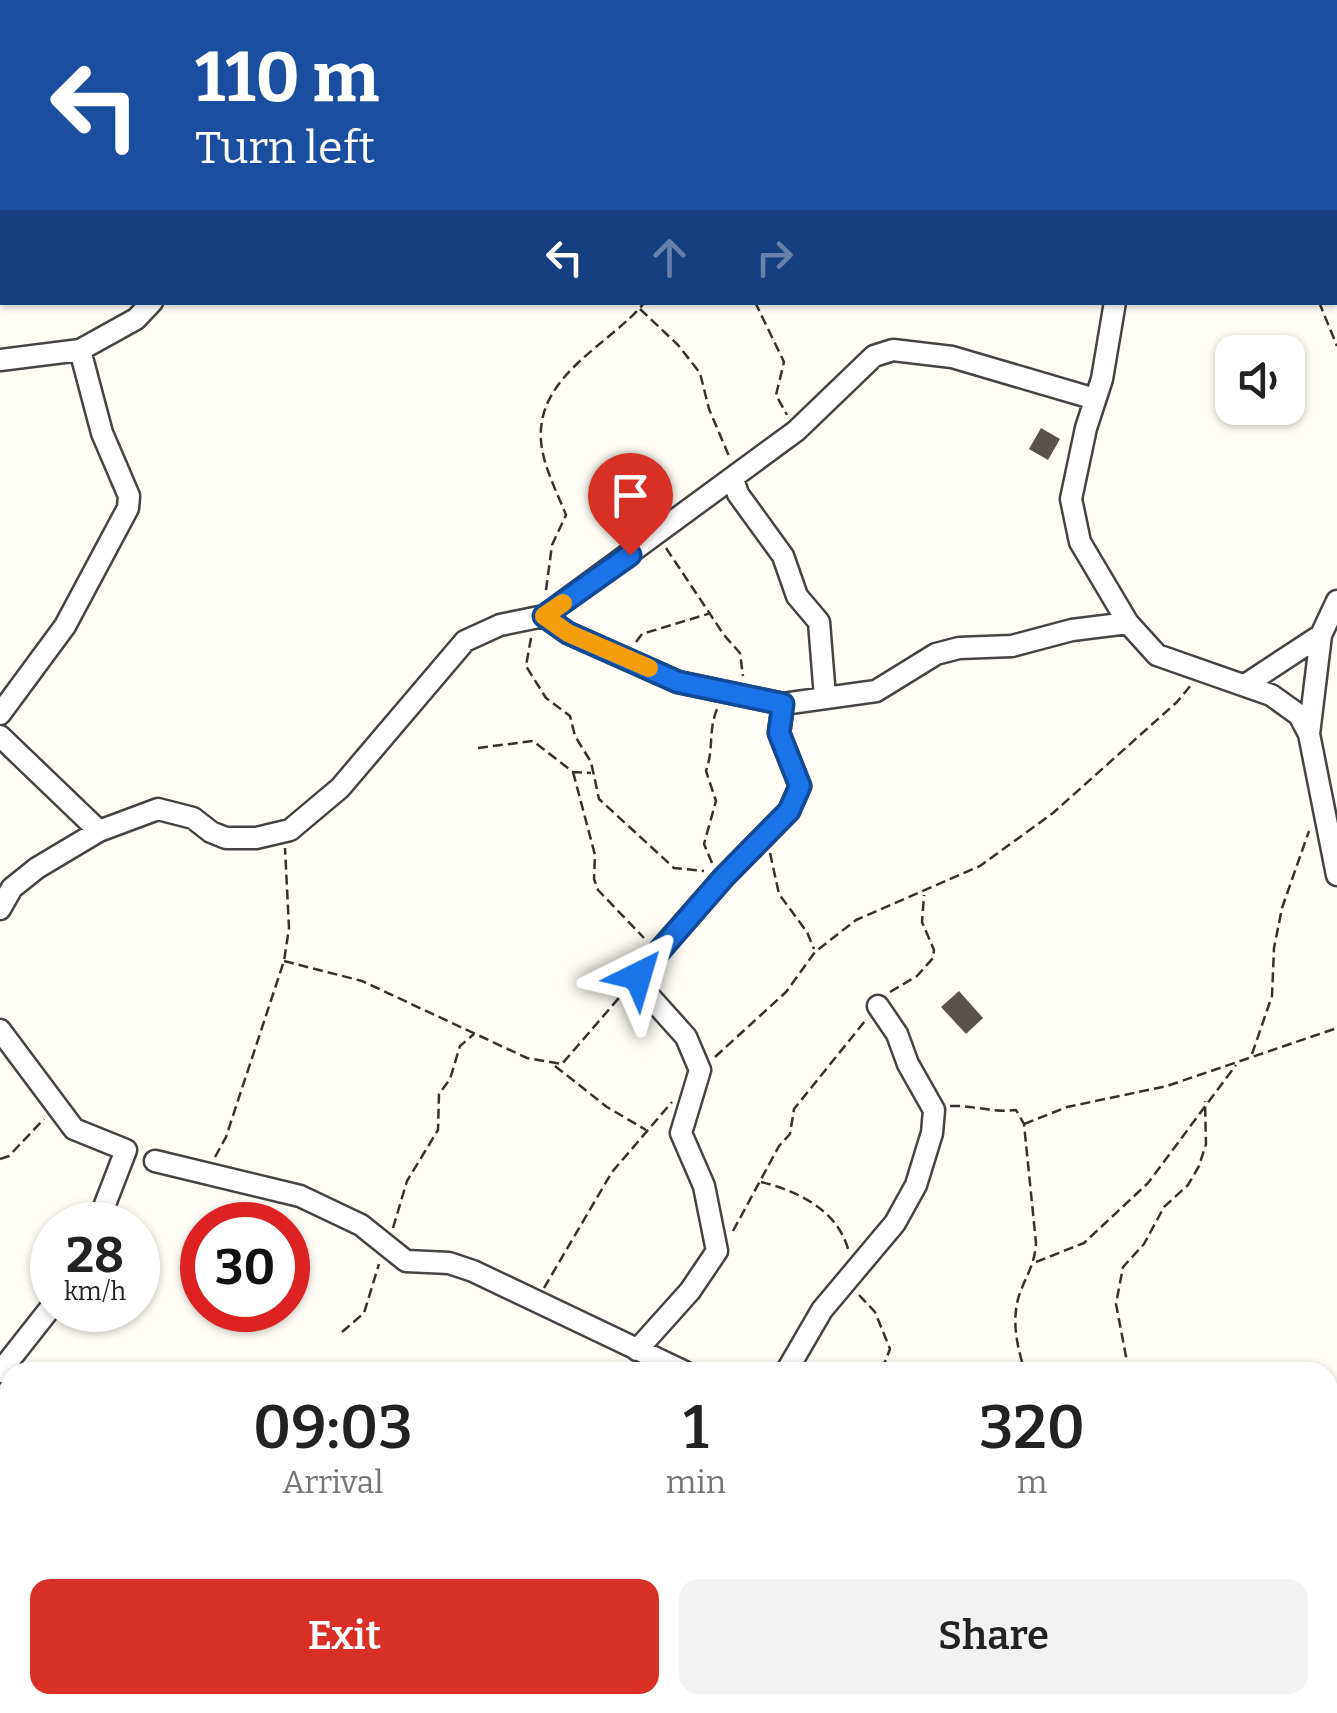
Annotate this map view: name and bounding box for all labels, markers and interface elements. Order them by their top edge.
text: 110 m [195,36,379,120]
icon: left [30,40,160,170]
text: Turn left [195,121,375,175]
icon: left [537,230,592,285]
icon: ahead [642,230,697,285]
icon: right [747,230,802,285]
map controls [1215,335,1305,425]
button: sound [1215,335,1305,425]
pin [588,453,673,556]
icon: arrive [603,468,658,523]
position arrow [586,924,690,1028]
speed limit sign: 30 [180,1202,310,1332]
text: 28 [66,1225,124,1285]
text: km/h [64,1277,126,1307]
text: 09:03 [253,1392,413,1464]
text: 1 [683,1392,709,1464]
text: 320 [979,1392,1085,1464]
text: Arrival [282,1463,384,1501]
text: min [666,1463,726,1501]
text: m [1017,1463,1047,1501]
button: Exit [30,1579,659,1694]
button: Share [679,1579,1308,1694]

